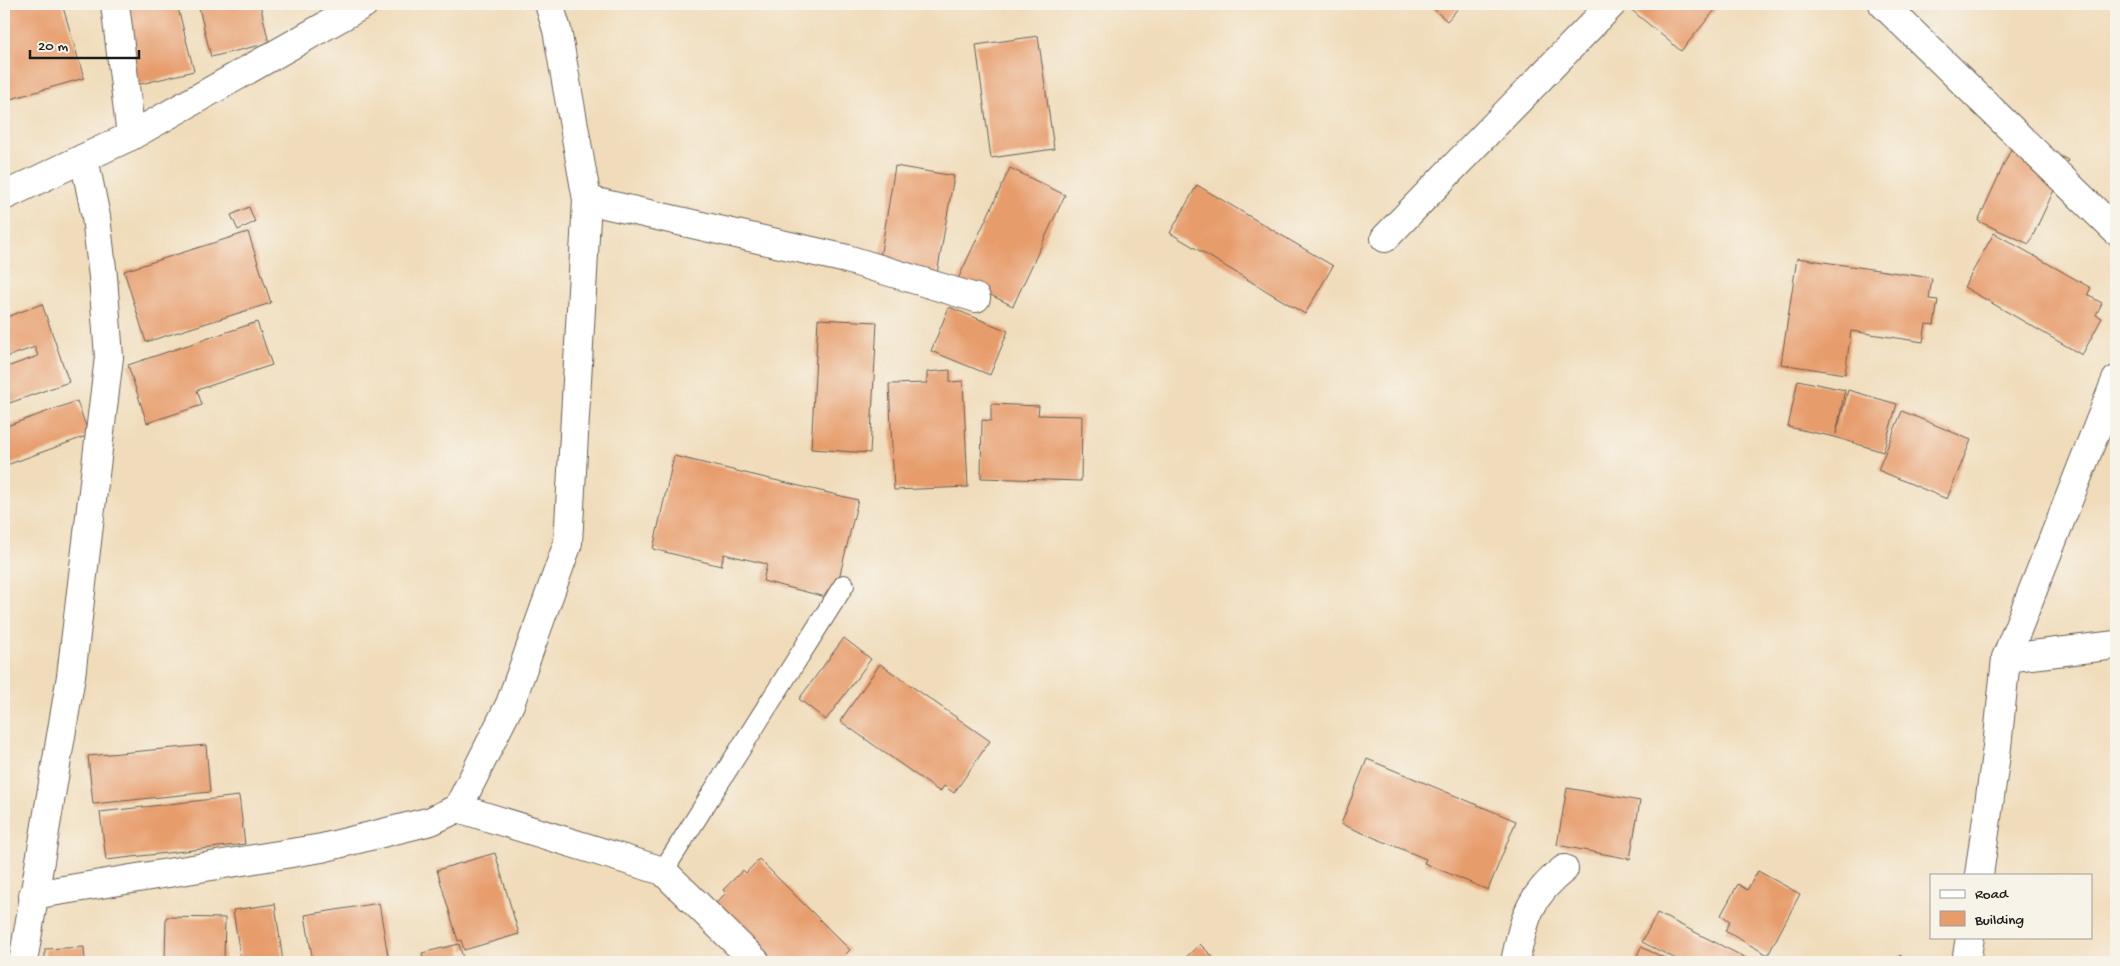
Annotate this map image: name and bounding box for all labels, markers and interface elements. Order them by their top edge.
scale bar [30,28,139,60]
text: 20 m [38,38,68,56]
legend [1930,874,2092,938]
text: Road [1975,886,2009,904]
text: Building [1974,912,2024,930]

